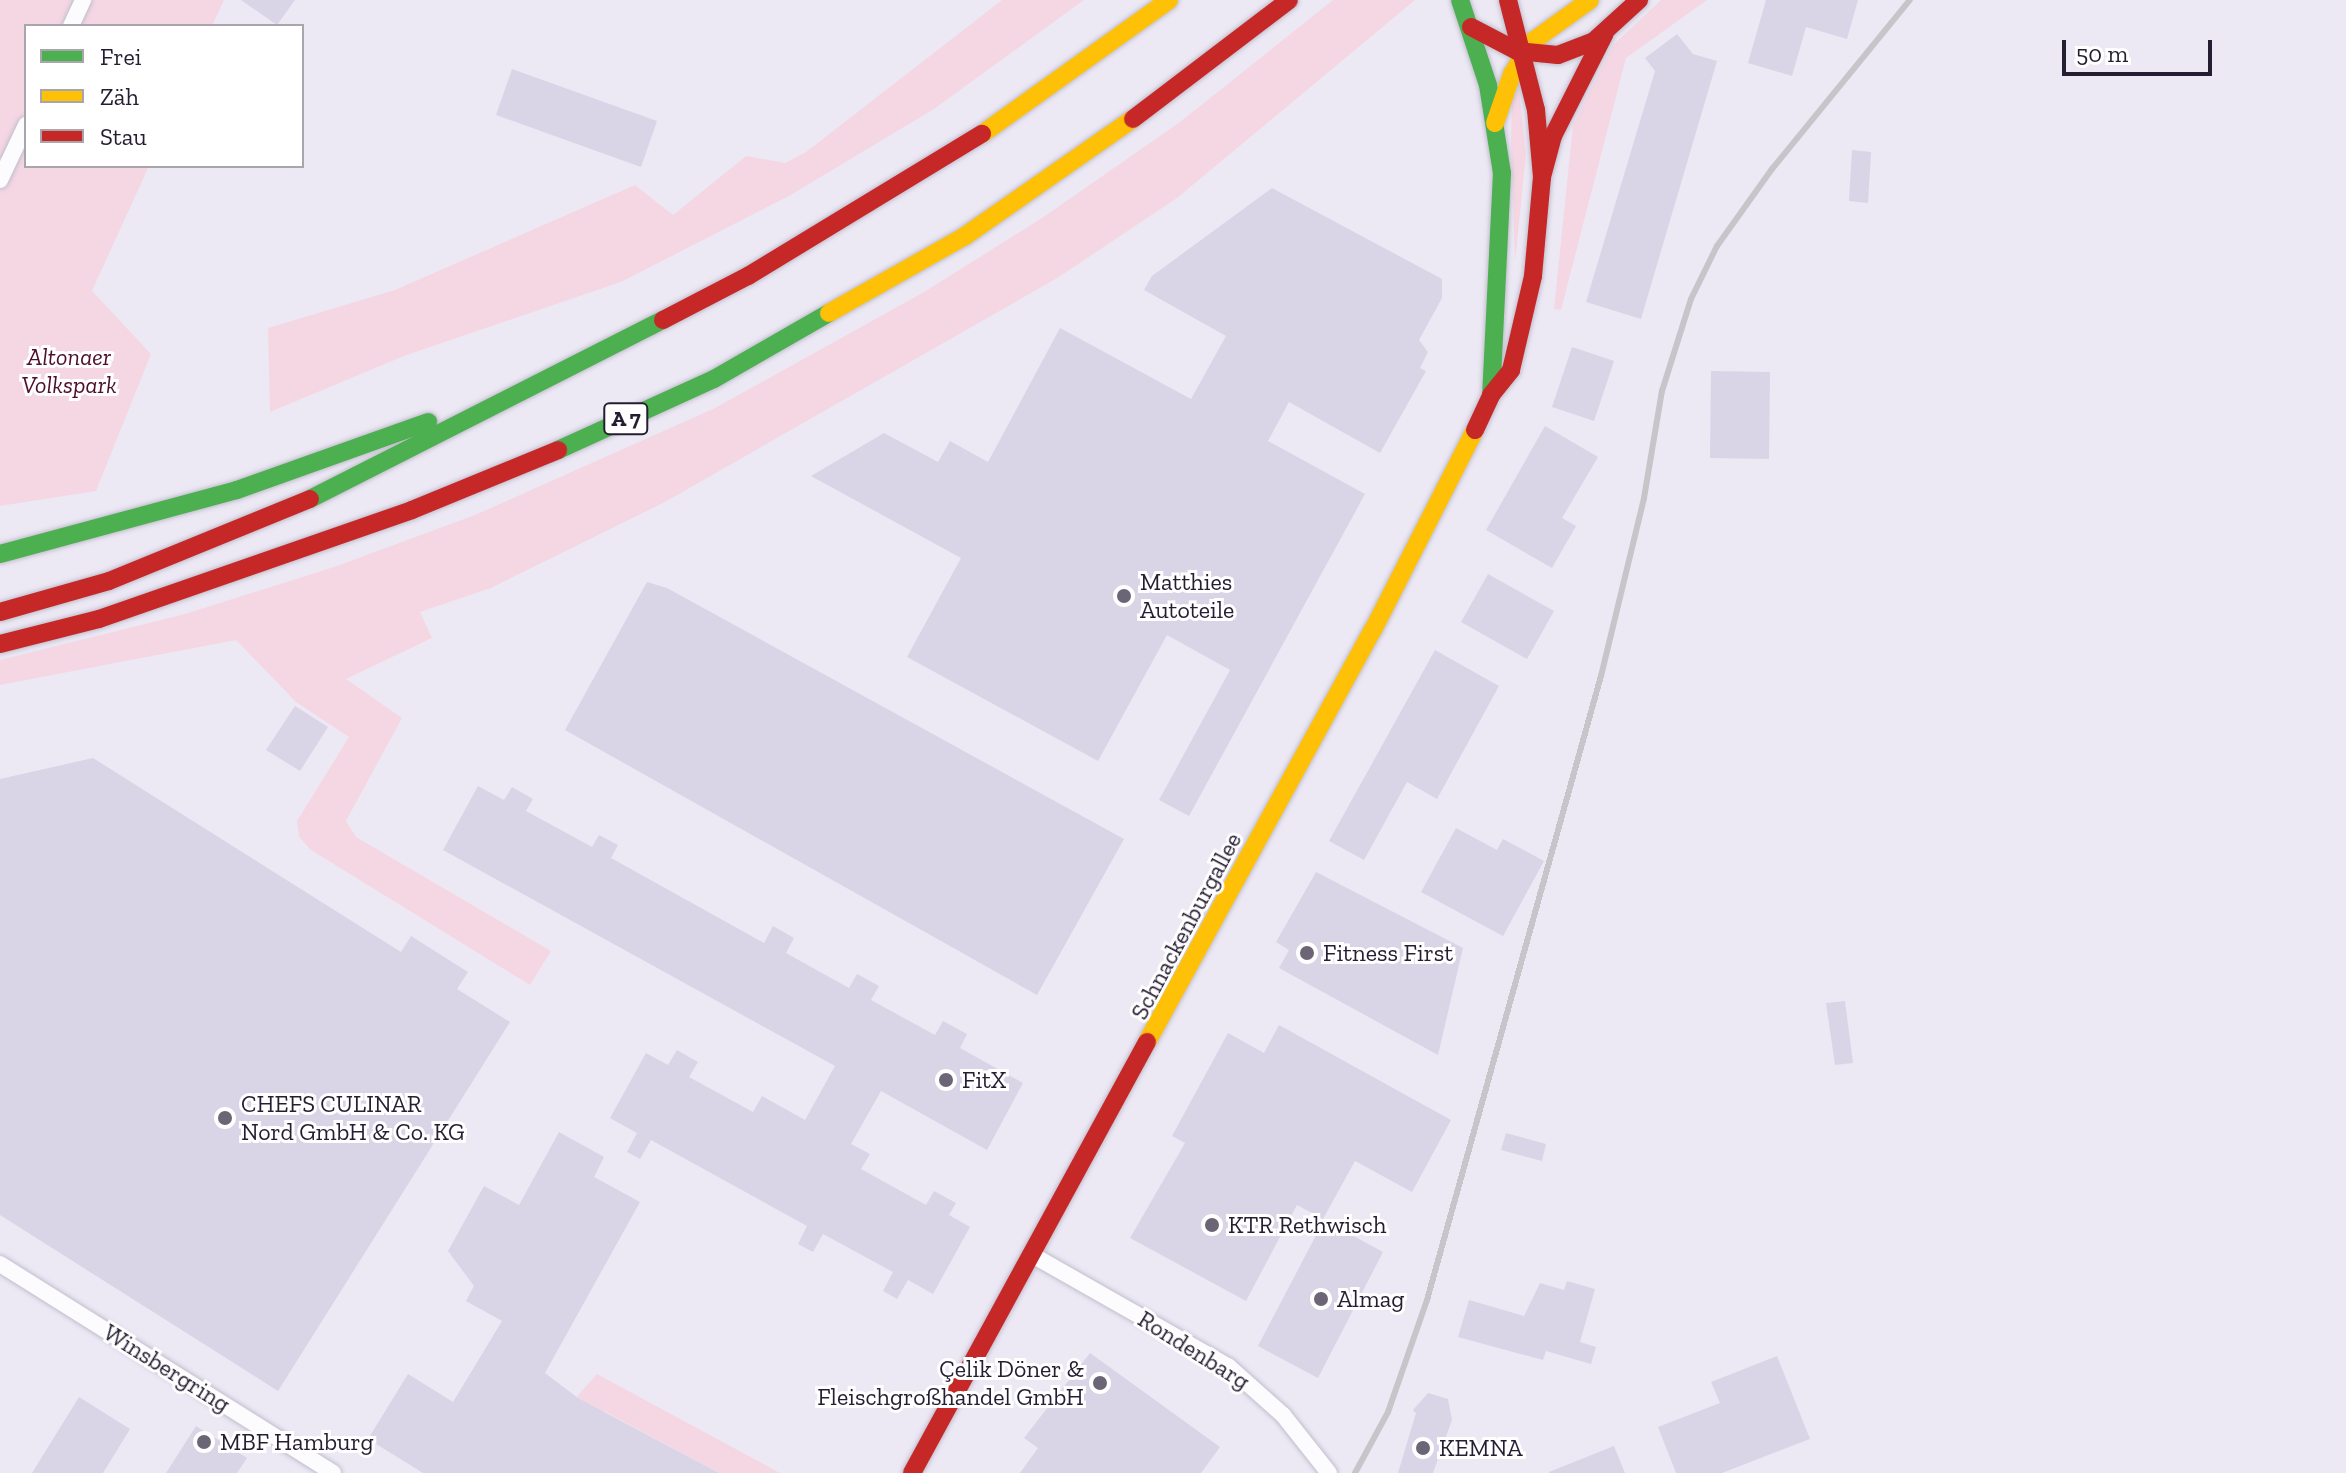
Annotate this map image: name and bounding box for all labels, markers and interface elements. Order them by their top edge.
legend [24,24,304,168]
scale bar [2066,24,2216,74]
text: 50 m [2076,39,2128,68]
text: Frei [100,42,141,71]
text: Zäh [100,82,139,111]
text: Stau [100,122,147,151]
park label: Altonaer Volkspark [21,343,117,399]
road number: A 7 [602,401,650,437]
place label: Matthies Autoteile [1140,568,1234,624]
marker: Matthies Autoteile [1115,587,1133,605]
street label: Schnackenburgallee [1125,828,1247,1024]
place label: Fitness First [1323,939,1453,967]
marker: Fitness First [1298,944,1316,962]
place label: FitX [962,1066,1006,1094]
marker: FitX [937,1071,955,1089]
place label: CHEFS CULINAR Nord GmbH & Co. KG [241,1090,465,1146]
marker: CHEFS CULINAR Nord GmbH & Co. KG [216,1109,234,1127]
place label: KTR Rethwisch [1228,1211,1386,1239]
marker: KTR Rethwisch [1203,1216,1221,1234]
place label: Almag [1337,1285,1404,1313]
marker: Almag [1312,1290,1330,1308]
street label: Rondenbarg [1133,1304,1255,1396]
street label: Winsbergring [98,1318,236,1418]
place label: Çelik Döner & Fleischgroßhandel GmbH [817,1355,1084,1411]
marker: Çelik Döner & Fleischgroßhandel GmbH [1091,1374,1109,1392]
place label: MBF Hamburg [220,1428,374,1456]
marker: MBF Hamburg [195,1433,213,1451]
place label: KEMNA [1439,1434,1522,1462]
marker: KEMNA [1414,1439,1432,1457]

